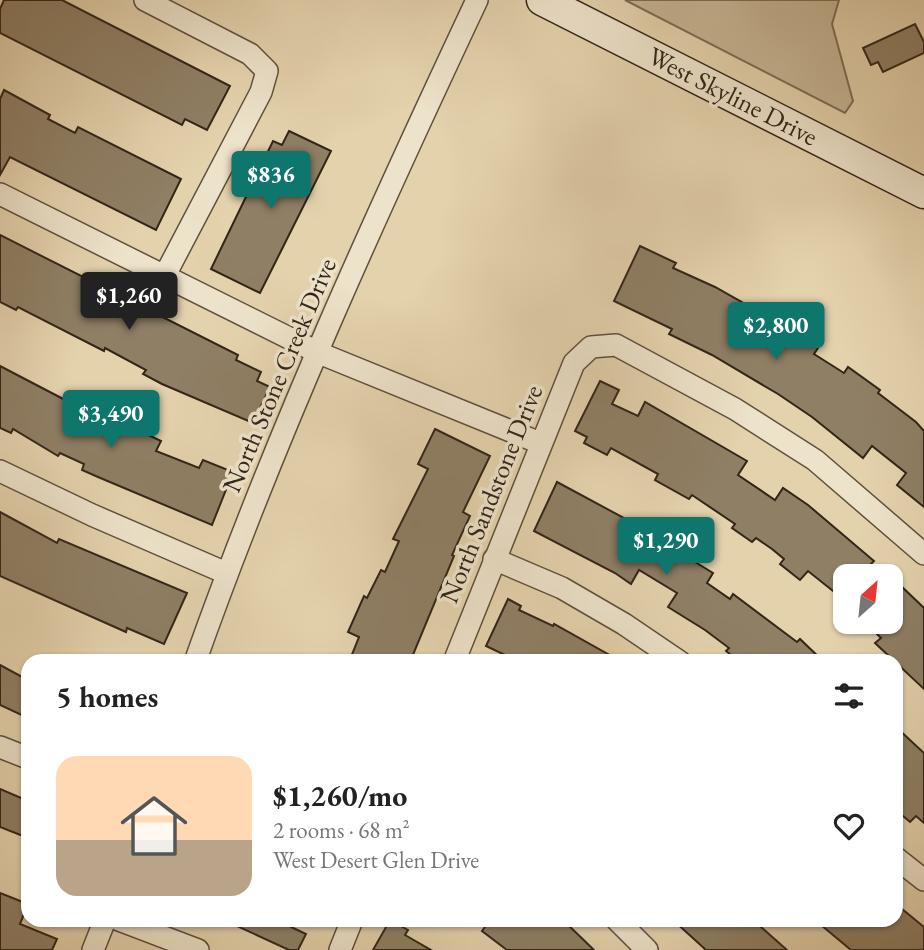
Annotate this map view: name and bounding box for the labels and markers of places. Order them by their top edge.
pin: $836 [230,152,312,211]
pin: $1,260 [72,272,186,332]
pin: $2,800 [719,302,833,362]
pin: $3,490 [54,391,168,450]
pin: $1,290 [609,518,723,577]

